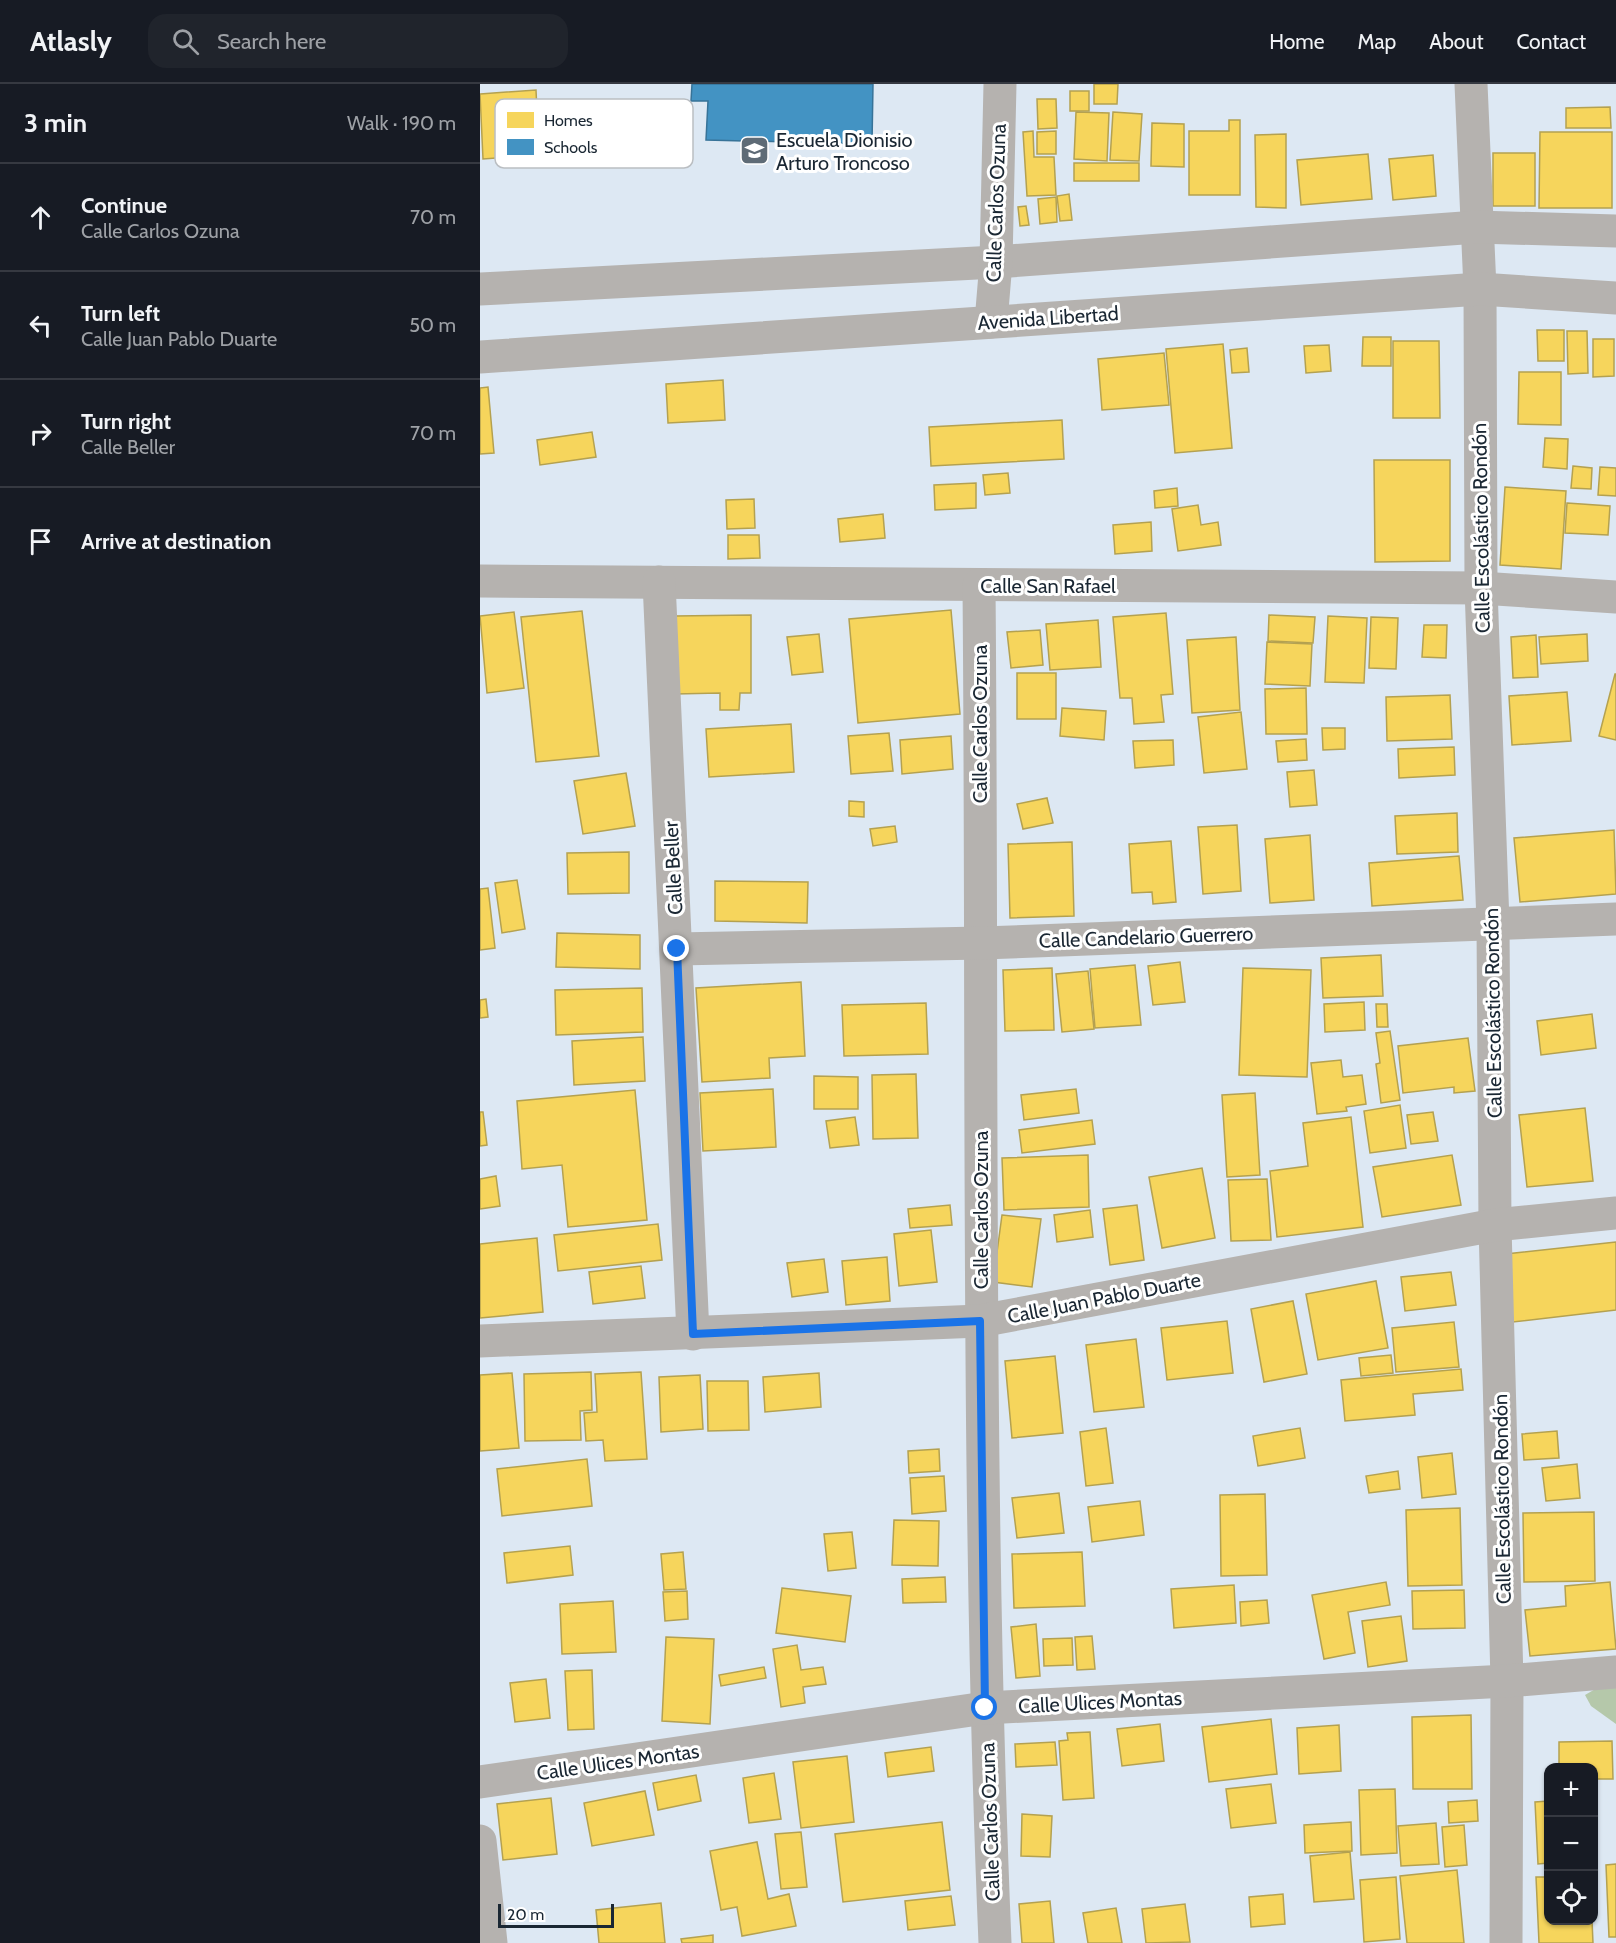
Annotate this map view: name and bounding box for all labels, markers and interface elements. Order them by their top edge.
search box [148,14,568,68]
text: Atlasly [30,24,112,58]
icon: search [169,25,202,58]
text: Search here [217,28,326,55]
text: Home [1269,29,1325,54]
text: Map [1358,29,1396,54]
text: About [1429,29,1483,54]
text: Contact [1516,29,1586,54]
legend [495,99,693,168]
text: 3 min [24,107,87,139]
text: Walk · 190 m [347,111,456,135]
text: Homes [544,111,593,130]
street label: Calle Carlos Ozuna [981,123,1011,283]
place label: Escuela Dionisio Arturo Troncoso [776,128,912,175]
school or university icon: Escuela Dionisio Arturo Troncoso [739,135,771,167]
text: Schools [544,138,598,157]
text: Continue [81,192,167,219]
icon: ahead [24,201,57,234]
text: 70 m [410,205,456,229]
text: Calle Carlos Ozuna [81,219,240,243]
text: Turn left [81,300,160,327]
street label: Avenida Libertad [977,301,1119,335]
icon: left [24,309,57,342]
text: 50 m [409,313,456,337]
text: Calle Juan Pablo Duarte [81,327,277,351]
text: Turn right [81,408,171,435]
icon: right [24,417,57,450]
text: 70 m [410,421,456,445]
street label: Calle Escolástico Rondón [1467,423,1495,633]
text: Calle Beller [81,435,175,459]
icon: arrive [24,525,57,558]
text: Arrive at destination [81,528,271,555]
street label: Calle San Rafael [980,574,1116,598]
street label: Calle Carlos Ozuna [968,644,992,803]
street label: Calle Beller [659,820,687,916]
street label: Calle Escolástico Rondón [1479,908,1507,1118]
street label: Calle Candelario Guerrero [1038,921,1254,953]
route end [663,935,689,961]
street label: Calle Carlos Ozuna [969,1130,993,1289]
street label: Calle Juan Pablo Duarte [1005,1267,1203,1329]
street label: Calle Escolástico Rondón [1488,1394,1516,1604]
street label: Calle Ulices Montas [1018,1686,1182,1718]
route start [971,1694,997,1720]
street label: Calle Ulices Montas [535,1739,701,1785]
street label: Calle Carlos Ozuna [975,1742,1005,1902]
map controls [1544,1763,1598,1925]
button: + [1544,1763,1598,1817]
button: − [1544,1817,1598,1871]
button: locate [1544,1871,1598,1925]
scale bar [498,1901,614,1928]
text: 20 m [507,1905,544,1924]

